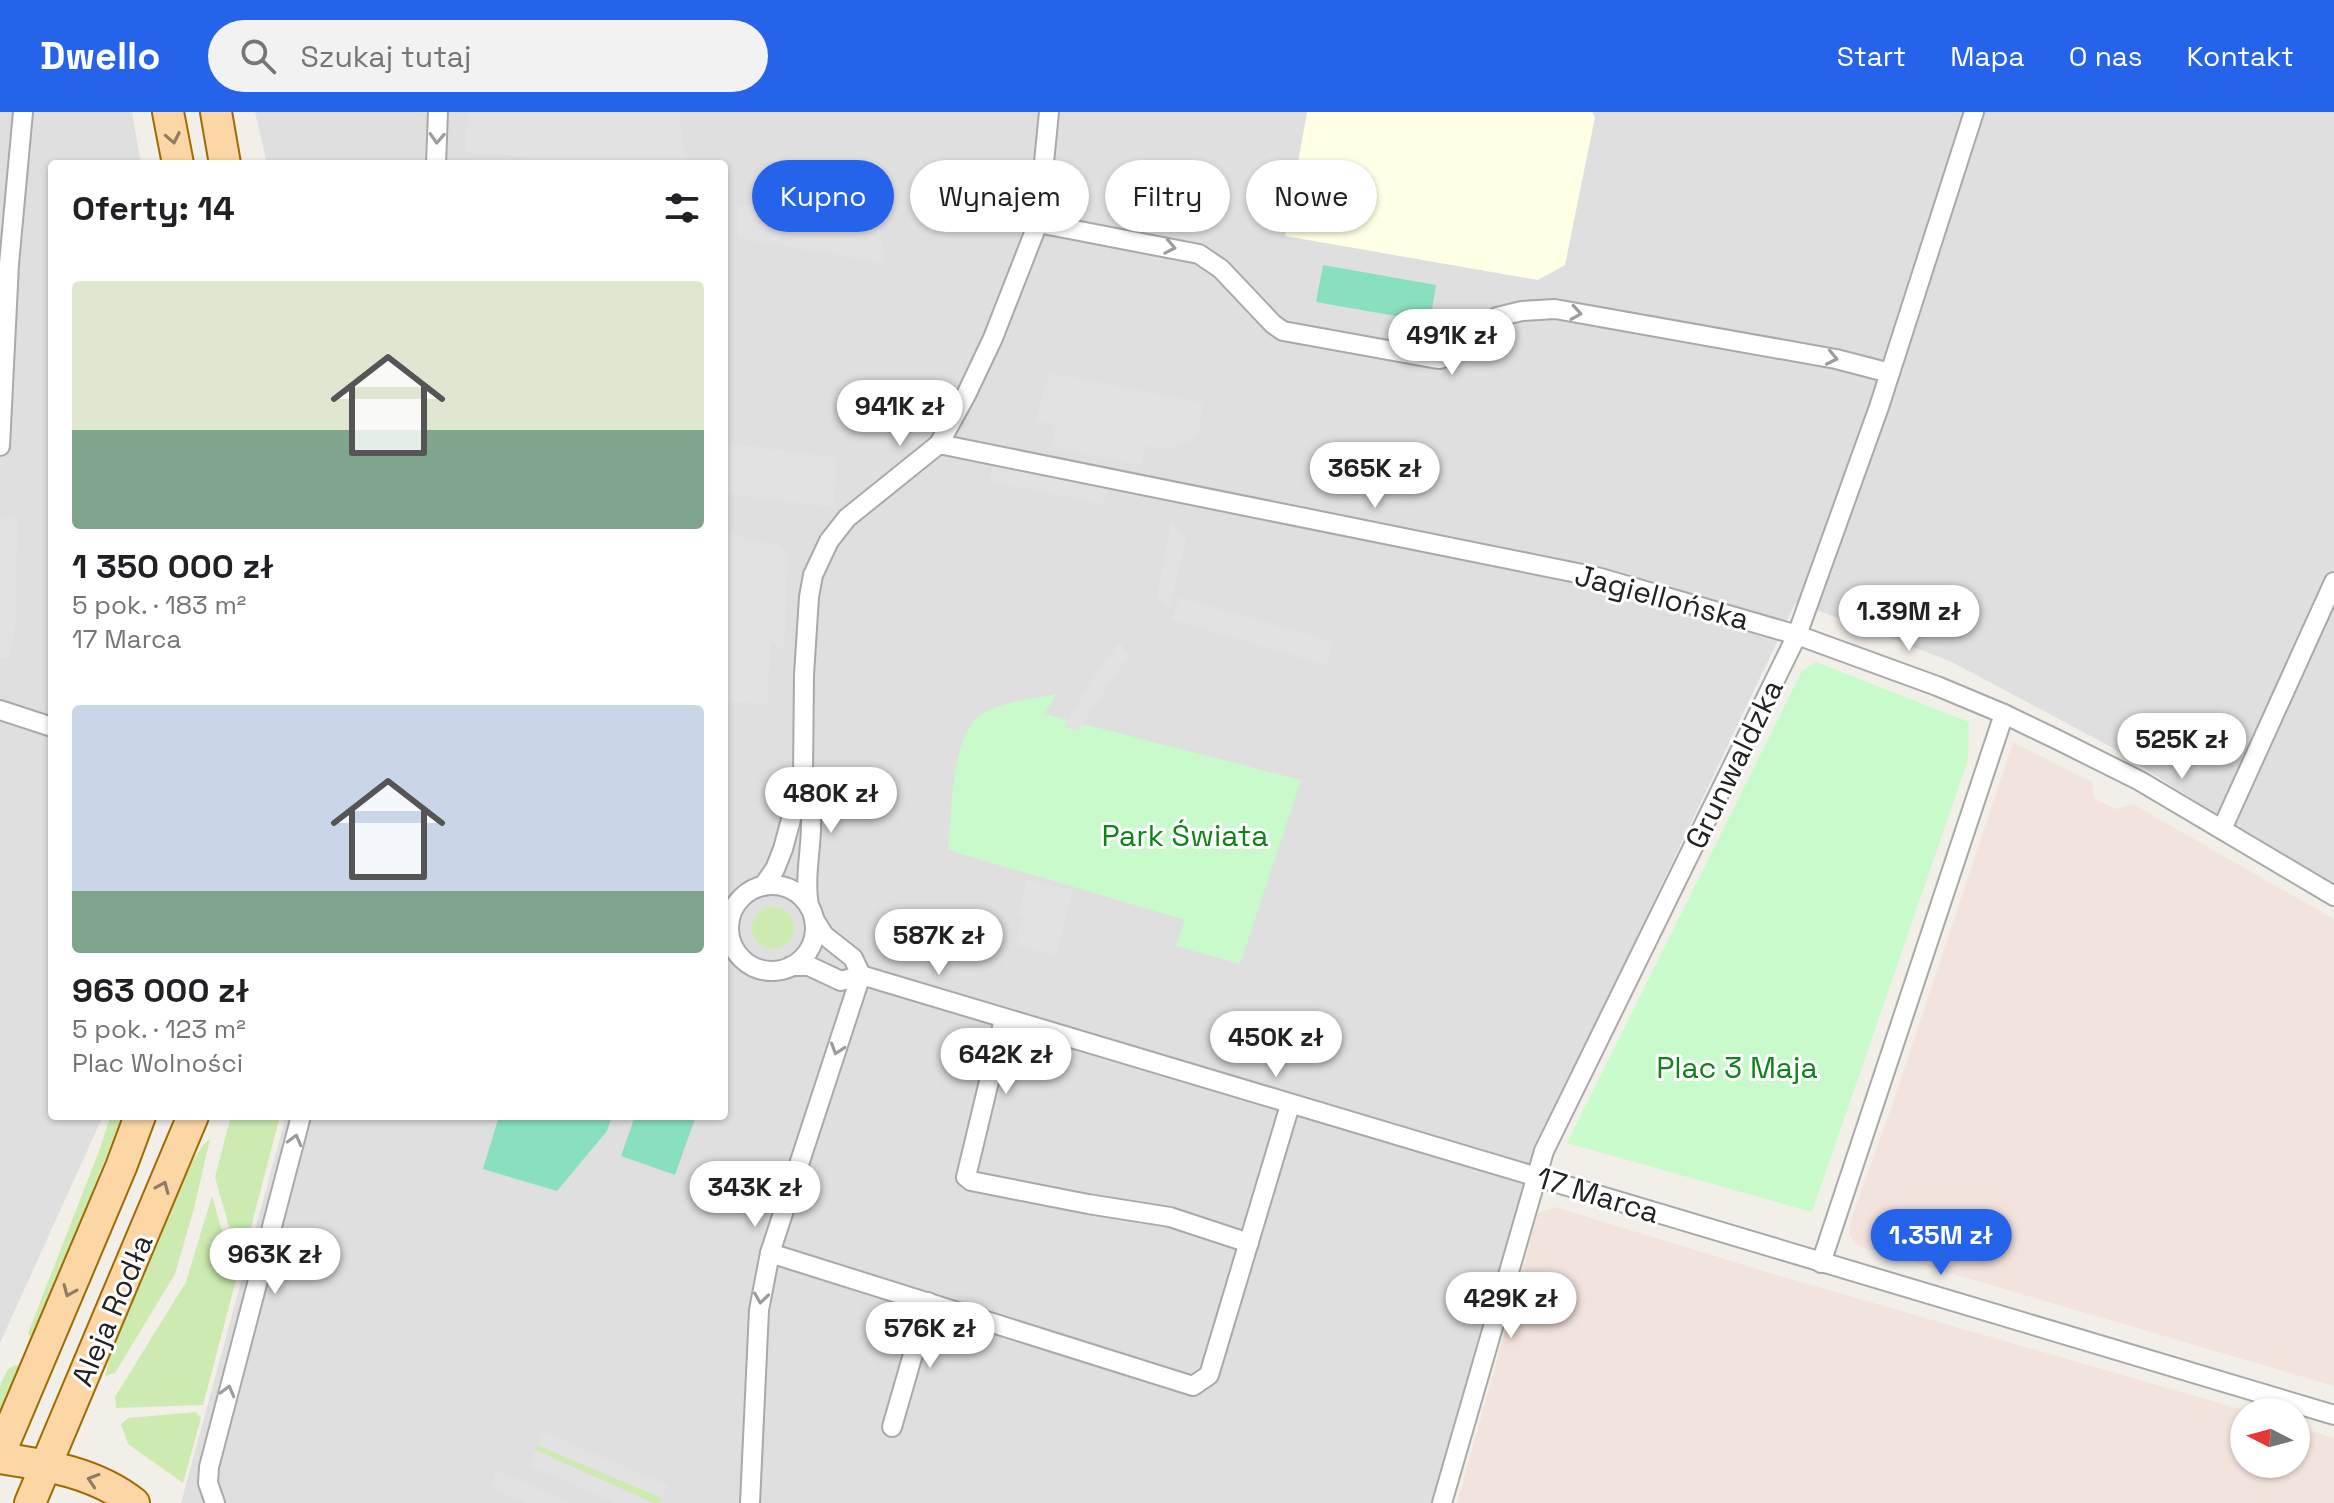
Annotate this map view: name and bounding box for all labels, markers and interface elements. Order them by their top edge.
search box [208,20,768,92]
text: Dwello [40,32,160,80]
icon: search [236,34,280,78]
text: Szukaj tutaj [300,37,472,76]
text: Start [1837,38,1906,74]
text: Mapa [1950,38,2025,74]
text: O nas [2069,38,2143,74]
text: Kontakt [2187,38,2294,74]
one-way arrow [164,131,181,144]
one-way arrow [429,132,446,145]
chip: Kupno [752,160,894,232]
chip: Wynajem [910,160,1089,232]
chip: Filtry [1105,160,1230,232]
chip: Nowe [1246,160,1377,232]
icon: filters [660,186,704,230]
text: Oferty: 14 [72,187,235,230]
one-way arrow [1163,238,1176,255]
one-way arrow [1570,304,1583,321]
pin: 491K zł [1378,309,1526,377]
text: 491K zł [1406,318,1498,352]
icon: home [316,333,460,477]
one-way arrow [1826,349,1839,366]
pin: 941K zł [826,380,974,448]
text: 941K zł [855,389,945,423]
pin: 365K zł [1301,442,1449,510]
text: 365K zł [1328,451,1422,485]
text: 1 350 000 zł [72,545,274,588]
street label: Jagiellońska [1571,555,1753,639]
pin: 1.39M zł [1826,585,1992,653]
text: 5 pok. · 183 m² [72,588,246,622]
text: 1.39M zł [1857,594,1962,628]
text: 17 Marca [72,622,182,656]
street label: Grunwaldzka [1676,673,1792,855]
pin: 525K zł [2108,713,2256,781]
text: 525K zł [2135,722,2229,756]
icon: home [316,757,460,901]
pin: 480K zł [757,767,905,835]
text: 480K zł [783,776,879,810]
park label: Park Świata [1101,816,1269,855]
pin: 587K zł [865,909,1013,977]
text: 587K zł [893,918,985,952]
text: 963 000 zł [72,969,250,1012]
pin: 450K zł [1202,1011,1350,1079]
text: 5 pok. · 123 m² [72,1012,246,1046]
text: 450K zł [1228,1020,1324,1054]
pin: 642K zł [932,1028,1080,1096]
text: 642K zł [958,1037,1054,1071]
one-way arrow [830,1042,846,1056]
text: Plac Wolności [72,1046,243,1080]
park label: Plac 3 Maja [1656,1048,1818,1087]
one-way arrow [285,1134,302,1148]
street label: 17 Marca [1532,1158,1664,1232]
pin: 343K zł [681,1161,829,1229]
text: 343K zł [707,1170,803,1204]
one-way arrow [154,1181,170,1195]
pin: 1.35M zł [1858,1209,2024,1277]
text: 1.35M zł [1889,1218,1993,1252]
street label: Aleja Rodła [62,1228,162,1392]
pin: 963K zł [201,1228,349,1296]
text: 963K zł [228,1237,322,1271]
pin: 429K zł [1437,1272,1585,1340]
text: 429K zł [1464,1281,1558,1315]
one-way arrow [62,1283,78,1297]
one-way arrow [753,1291,770,1305]
pin: 576K zł [856,1302,1004,1370]
text: 576K zł [884,1311,976,1345]
one-way arrow [219,1385,235,1399]
north arrow [2230,1398,2310,1478]
map controls [2230,1398,2310,1478]
one-way arrow [87,1473,101,1489]

